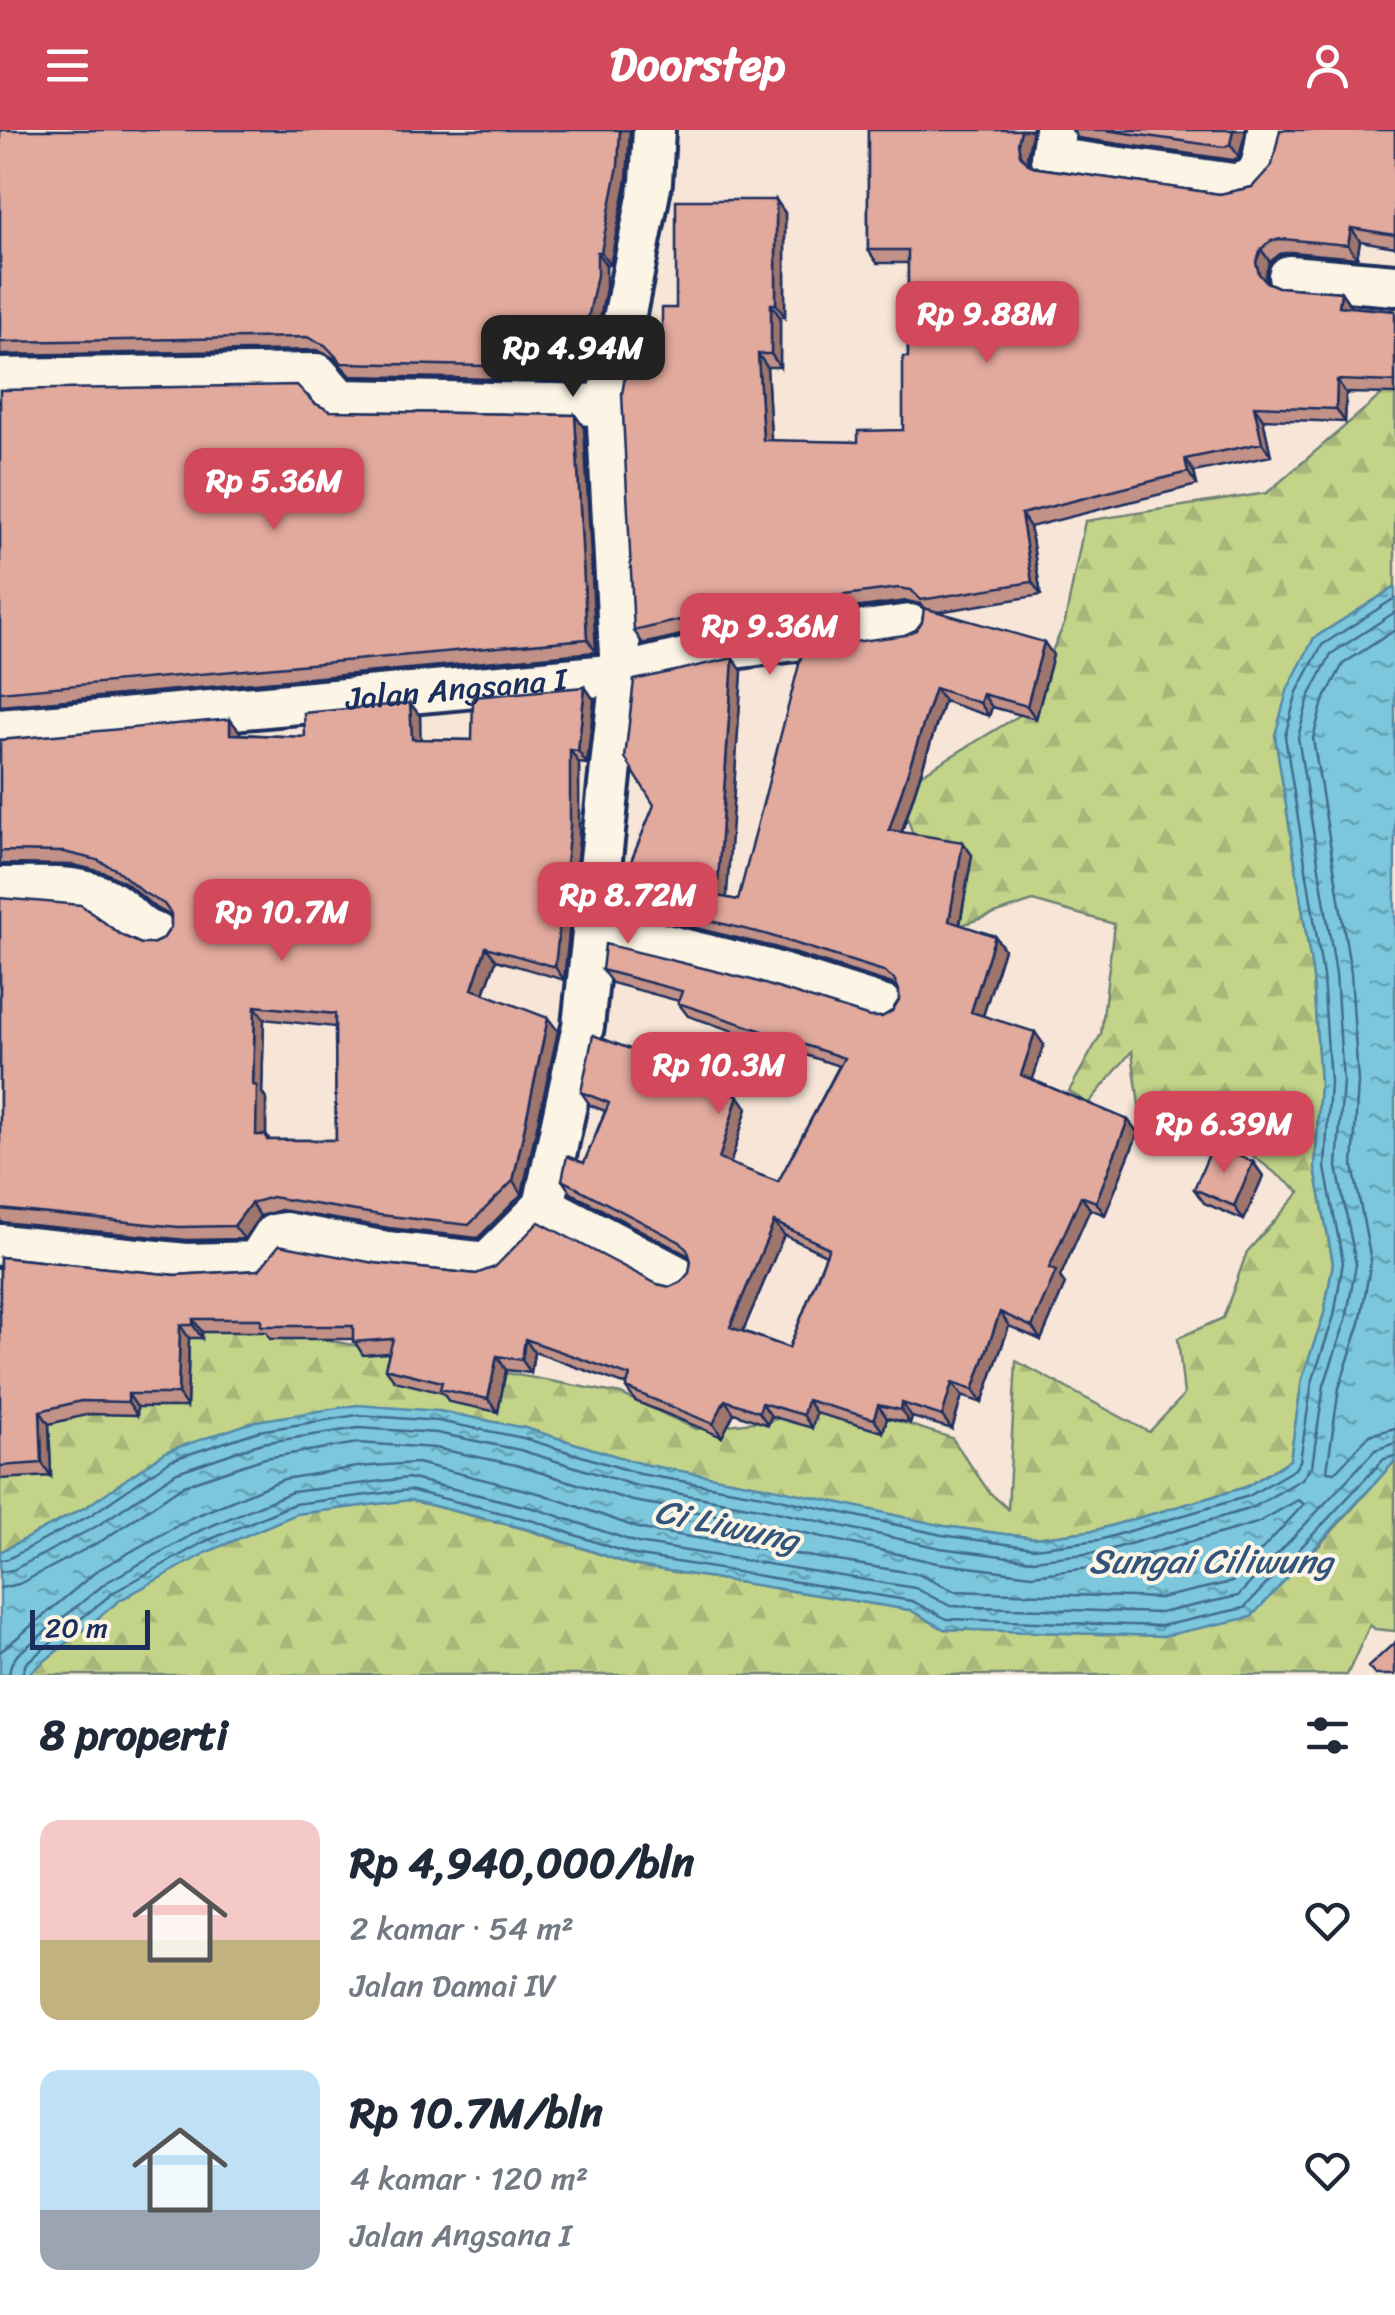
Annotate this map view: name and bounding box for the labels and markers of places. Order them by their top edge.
pin: Rp 9.88M [884,281,1090,366]
pin: Rp 4.94M [470,315,676,400]
pin: Rp 5.36M [171,448,377,533]
pin: Rp 9.36M [667,593,873,678]
pin: Rp 8.72M [525,862,731,947]
pin: Rp 10.7M [179,879,385,964]
pin: Rp 10.3M [616,1032,822,1117]
pin: Rp 6.39M [1121,1091,1327,1176]

